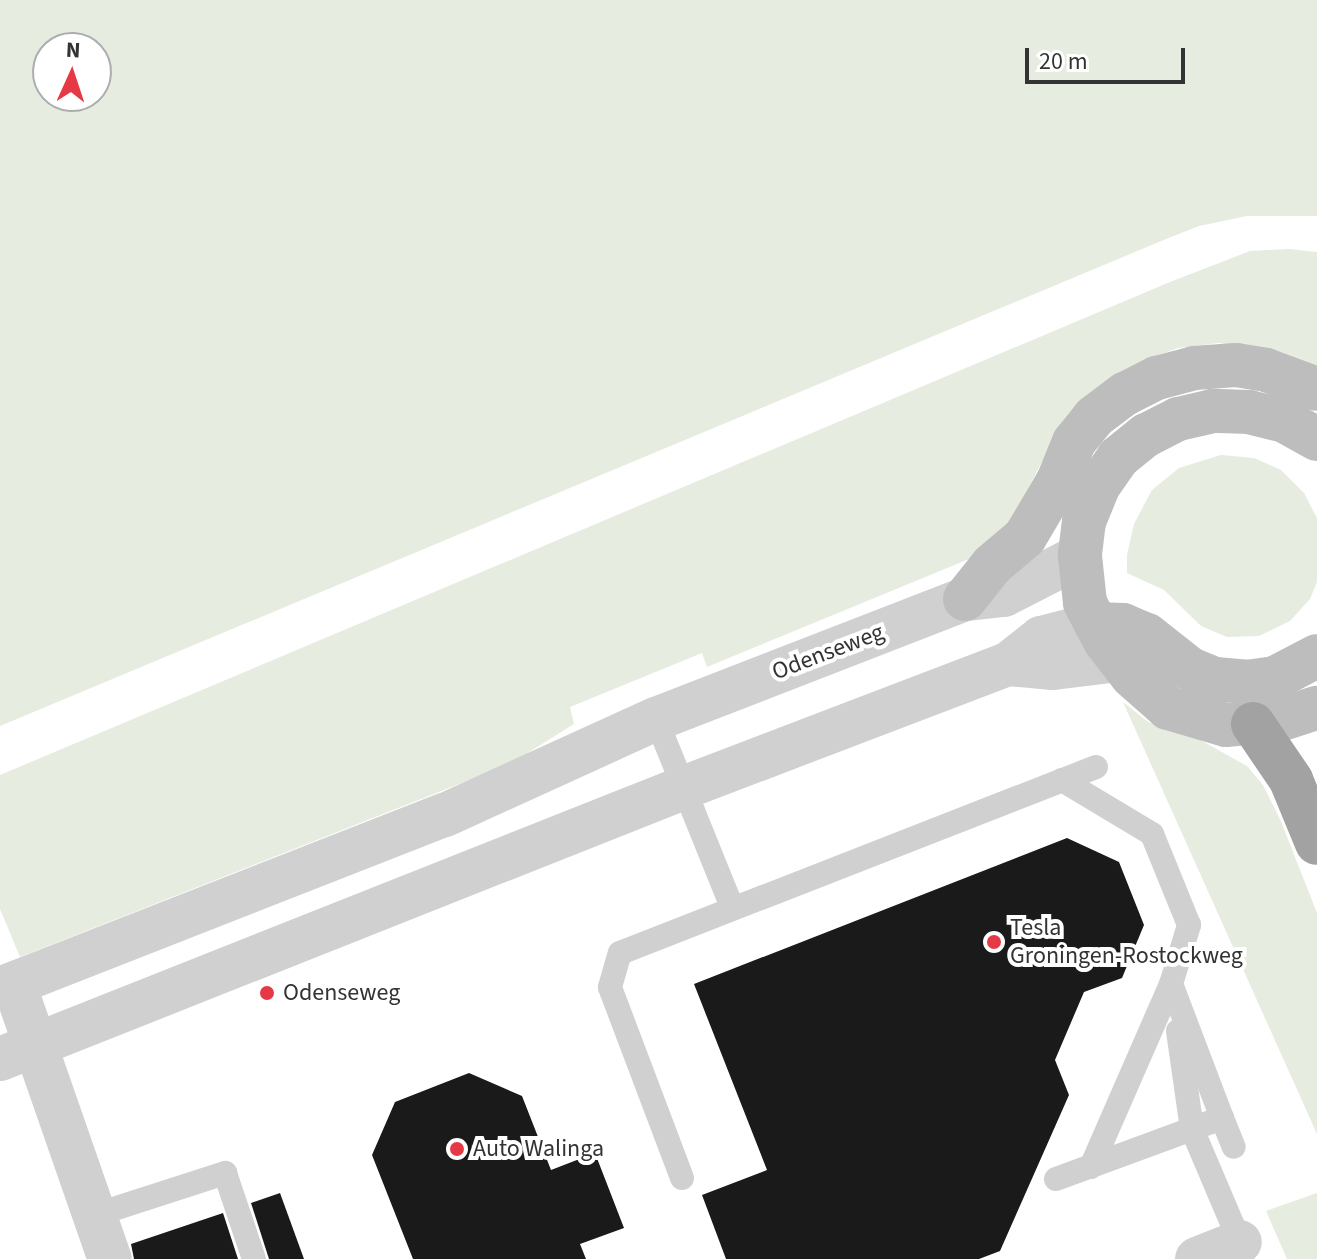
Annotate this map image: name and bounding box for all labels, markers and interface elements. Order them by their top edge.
north arrow [32,32,112,112]
scale bar [1029,32,1189,82]
text: N [65,34,81,66]
text: 20 m [1039,44,1088,79]
street label: Odenseweg [768,618,888,686]
place label: Tesla Groningen-Rostockweg [1010,914,1243,970]
marker: Tesla Groningen-Rostockweg [985,933,1003,951]
place label: Odenseweg [283,979,400,1007]
marker: Odenseweg [258,984,276,1002]
place label: Auto Walinga [473,1135,604,1163]
marker: Auto Walinga [448,1140,466,1158]

